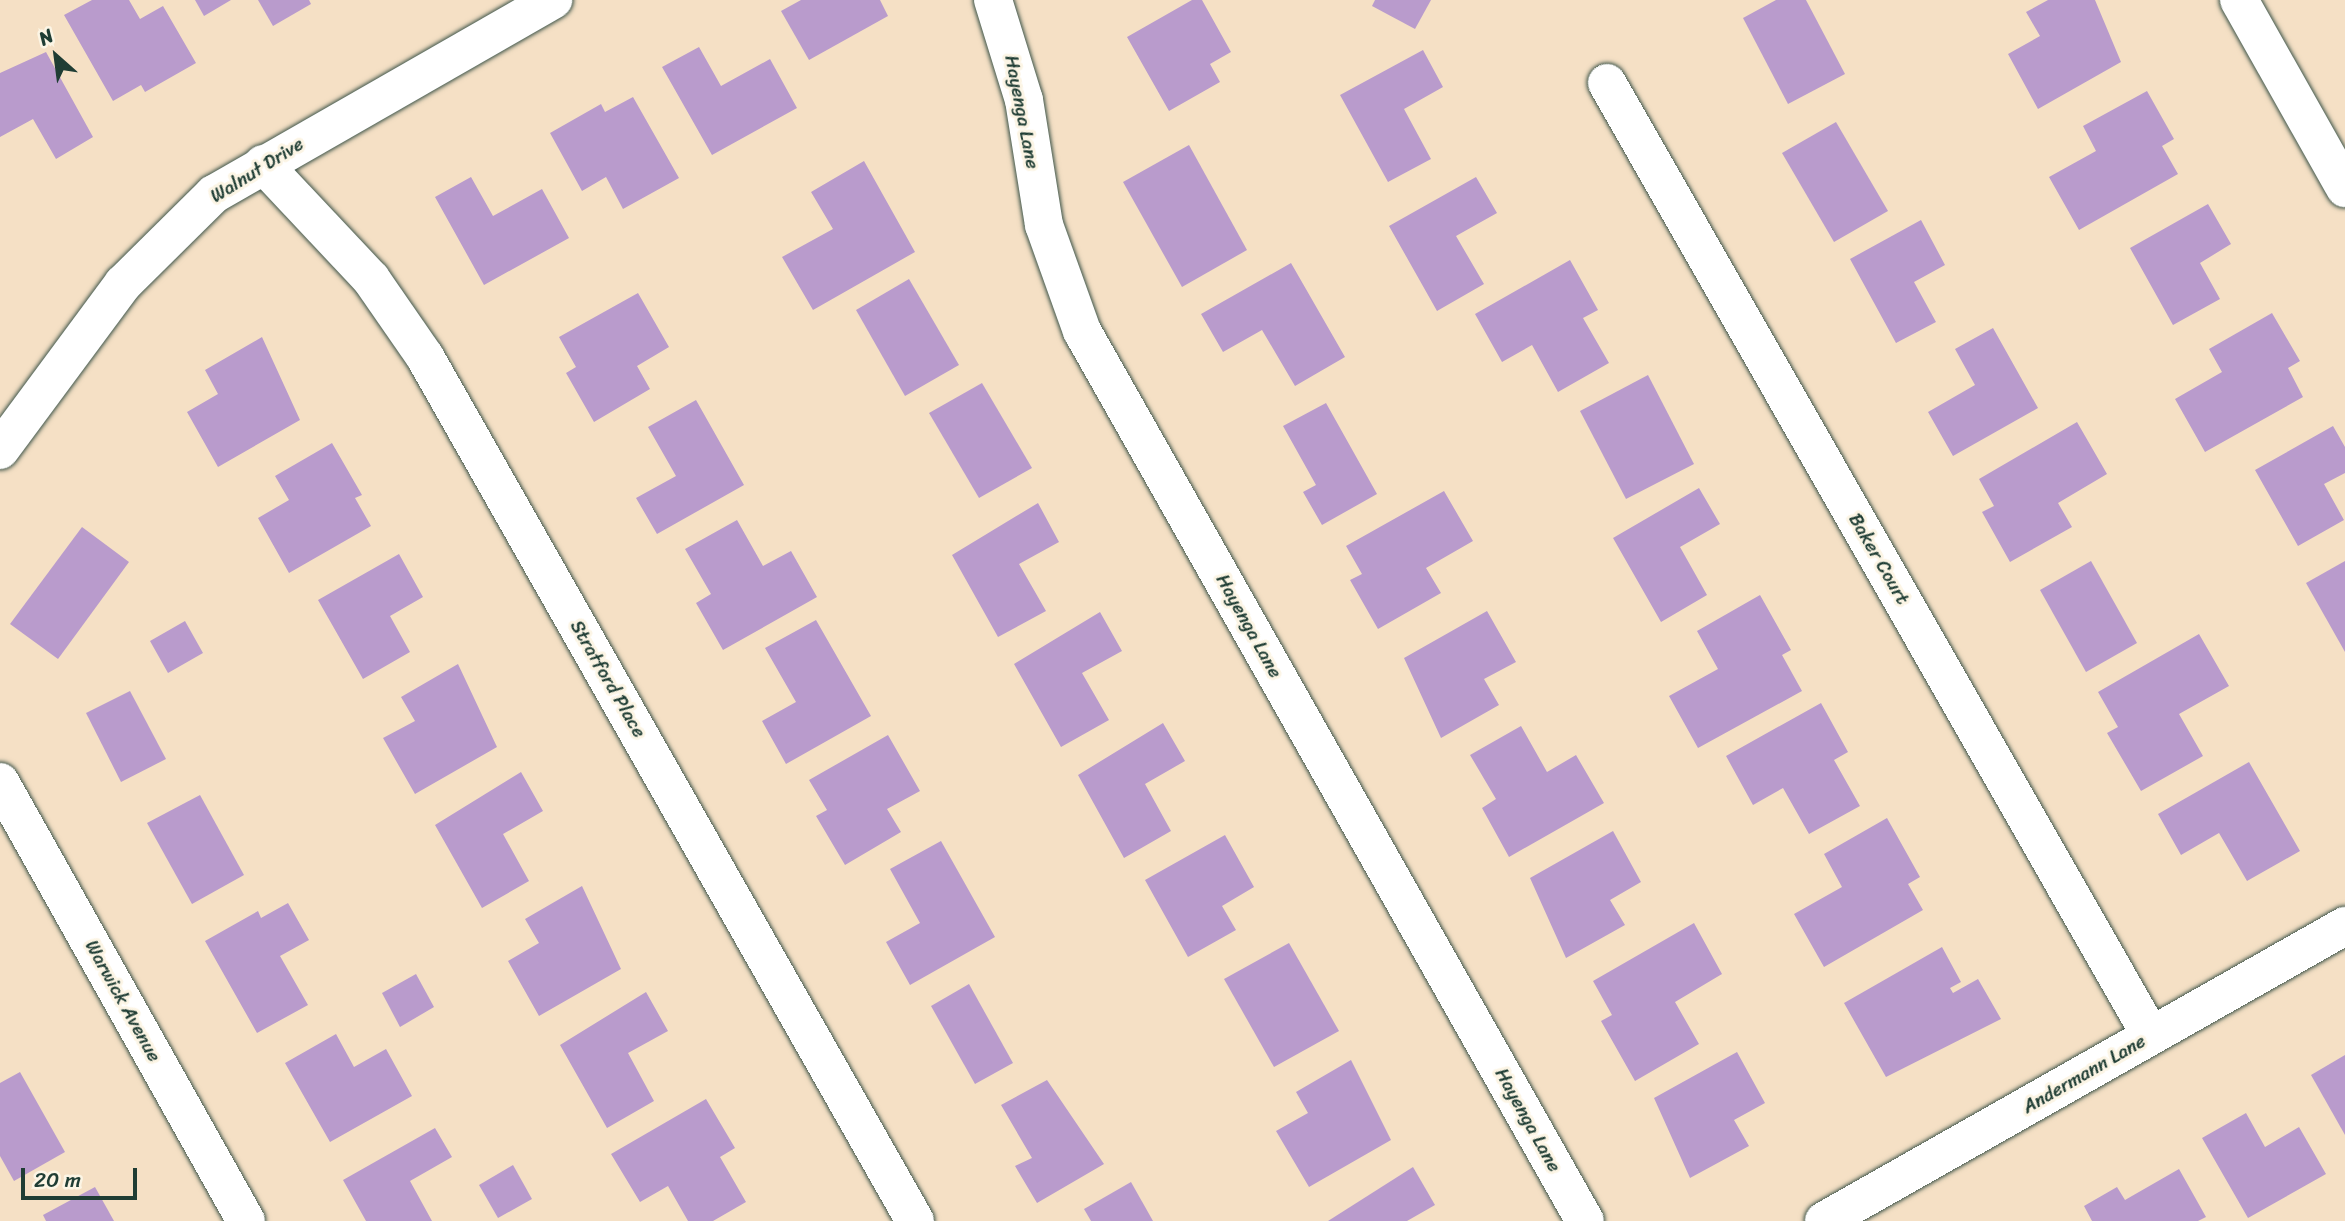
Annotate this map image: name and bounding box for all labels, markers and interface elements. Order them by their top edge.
text: N [32,19,59,55]
north arrow [21,21,91,91]
street label: Hayenga Lane [1000,53,1044,171]
street label: Walnut Drive [206,132,308,208]
street label: Baker Court [1844,509,1914,609]
street label: Hayenga Lane [1211,570,1287,682]
street label: Stratford Place [565,616,651,742]
street label: Warwick Avenue [80,936,166,1066]
street label: Andermann Lane [2018,1030,2150,1118]
street label: Hayenga Lane [1490,1064,1566,1176]
scale bar [24,1154,140,1198]
text: 20 m [34,1161,81,1199]

